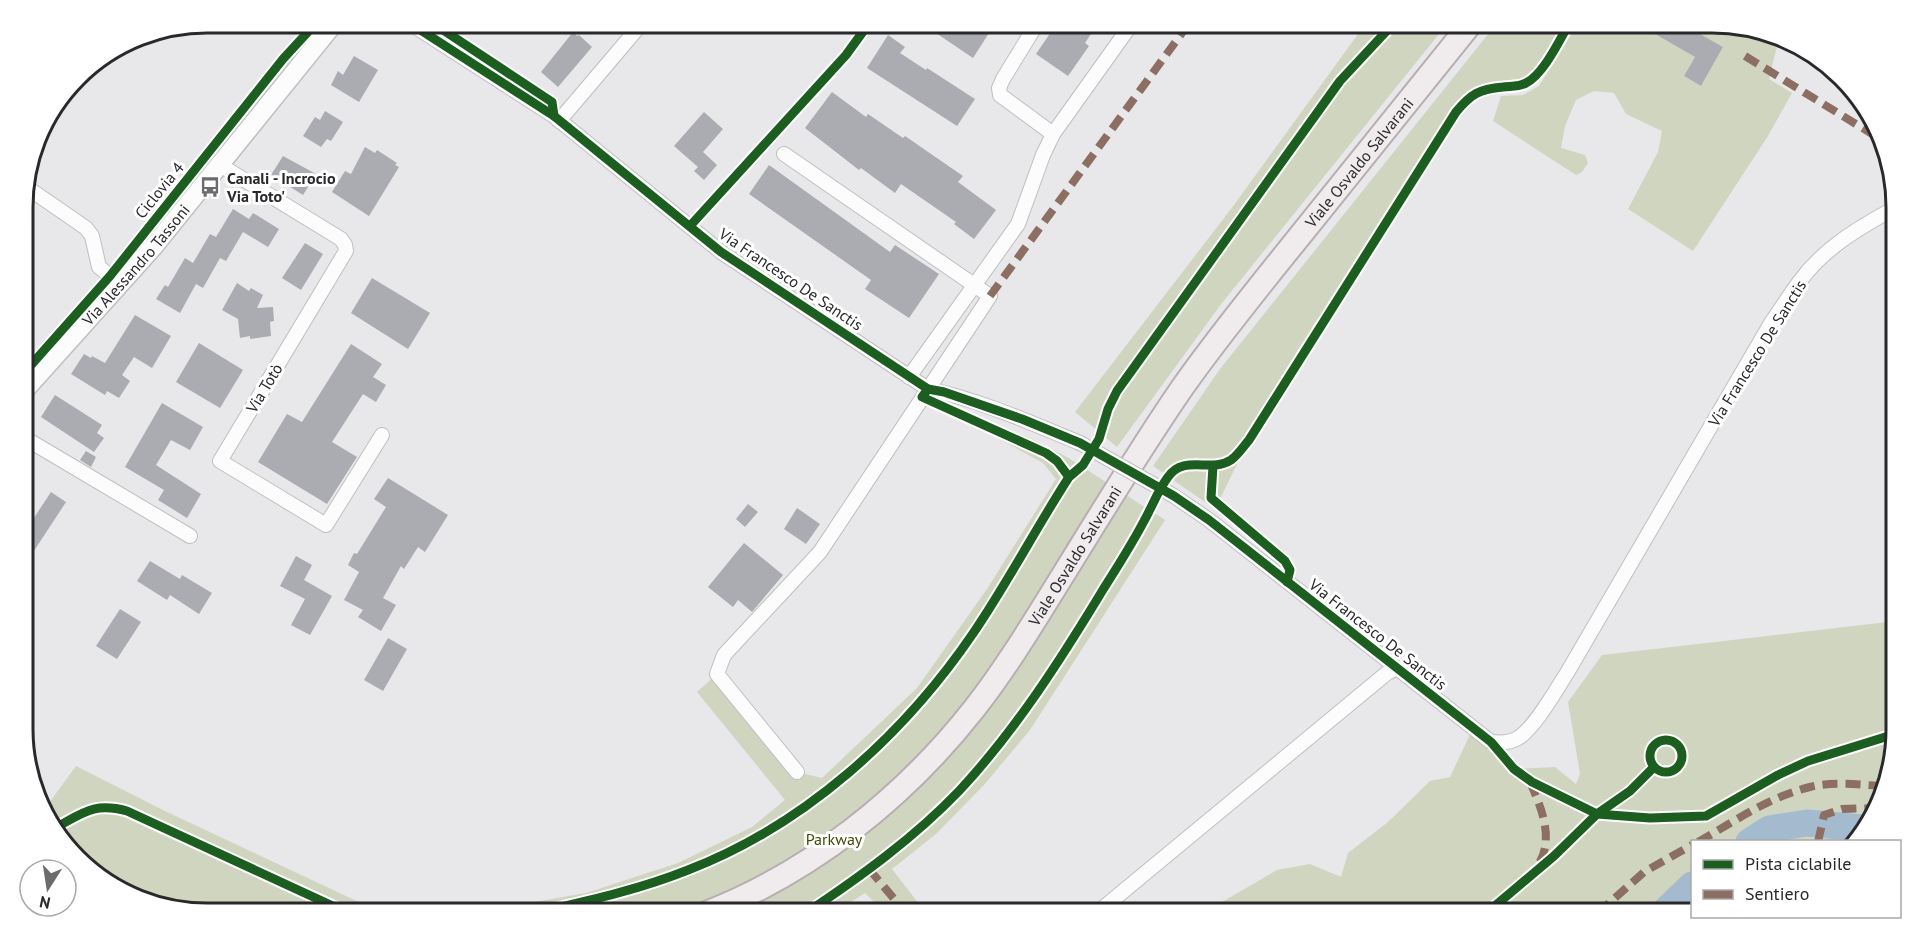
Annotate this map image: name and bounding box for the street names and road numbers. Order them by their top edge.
street label: Viale Osvaldo Salvarani [1300,94,1417,232]
street label: Ciclovia 4 [130,158,188,222]
street label: Via Alessandro Tassoni [77,200,194,330]
street label: Via Francesco De Sanctis [714,223,867,335]
street label: Via Francesco De Sanctis [1703,276,1810,431]
street label: Via Totò [241,360,287,417]
street label: Viale Osvaldo Salvarani [1023,482,1126,631]
street label: Via Francesco De Sanctis [1304,573,1451,694]

